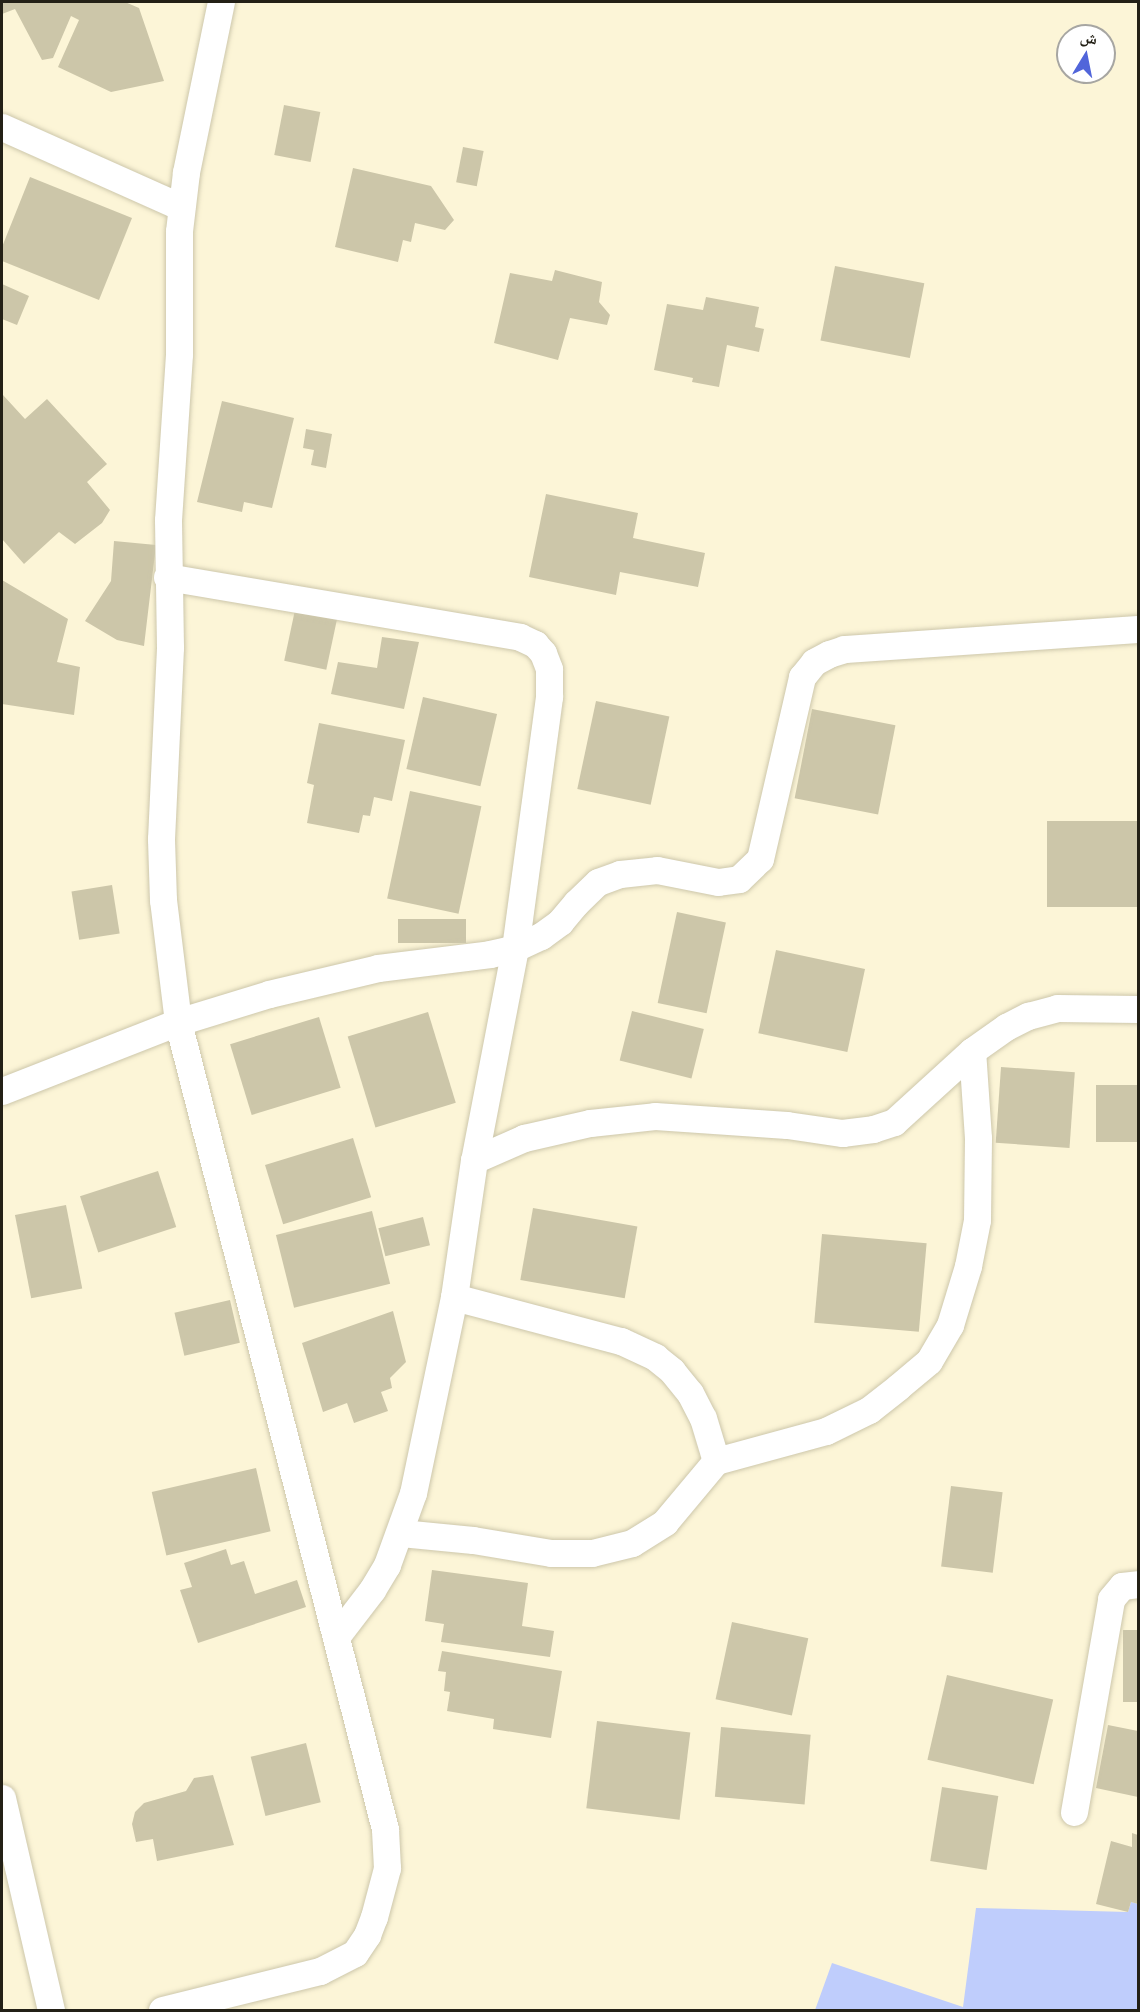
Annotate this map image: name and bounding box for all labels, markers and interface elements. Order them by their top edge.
north arrow [1056,24,1116,84]
text: ش [1079,27,1099,49]

